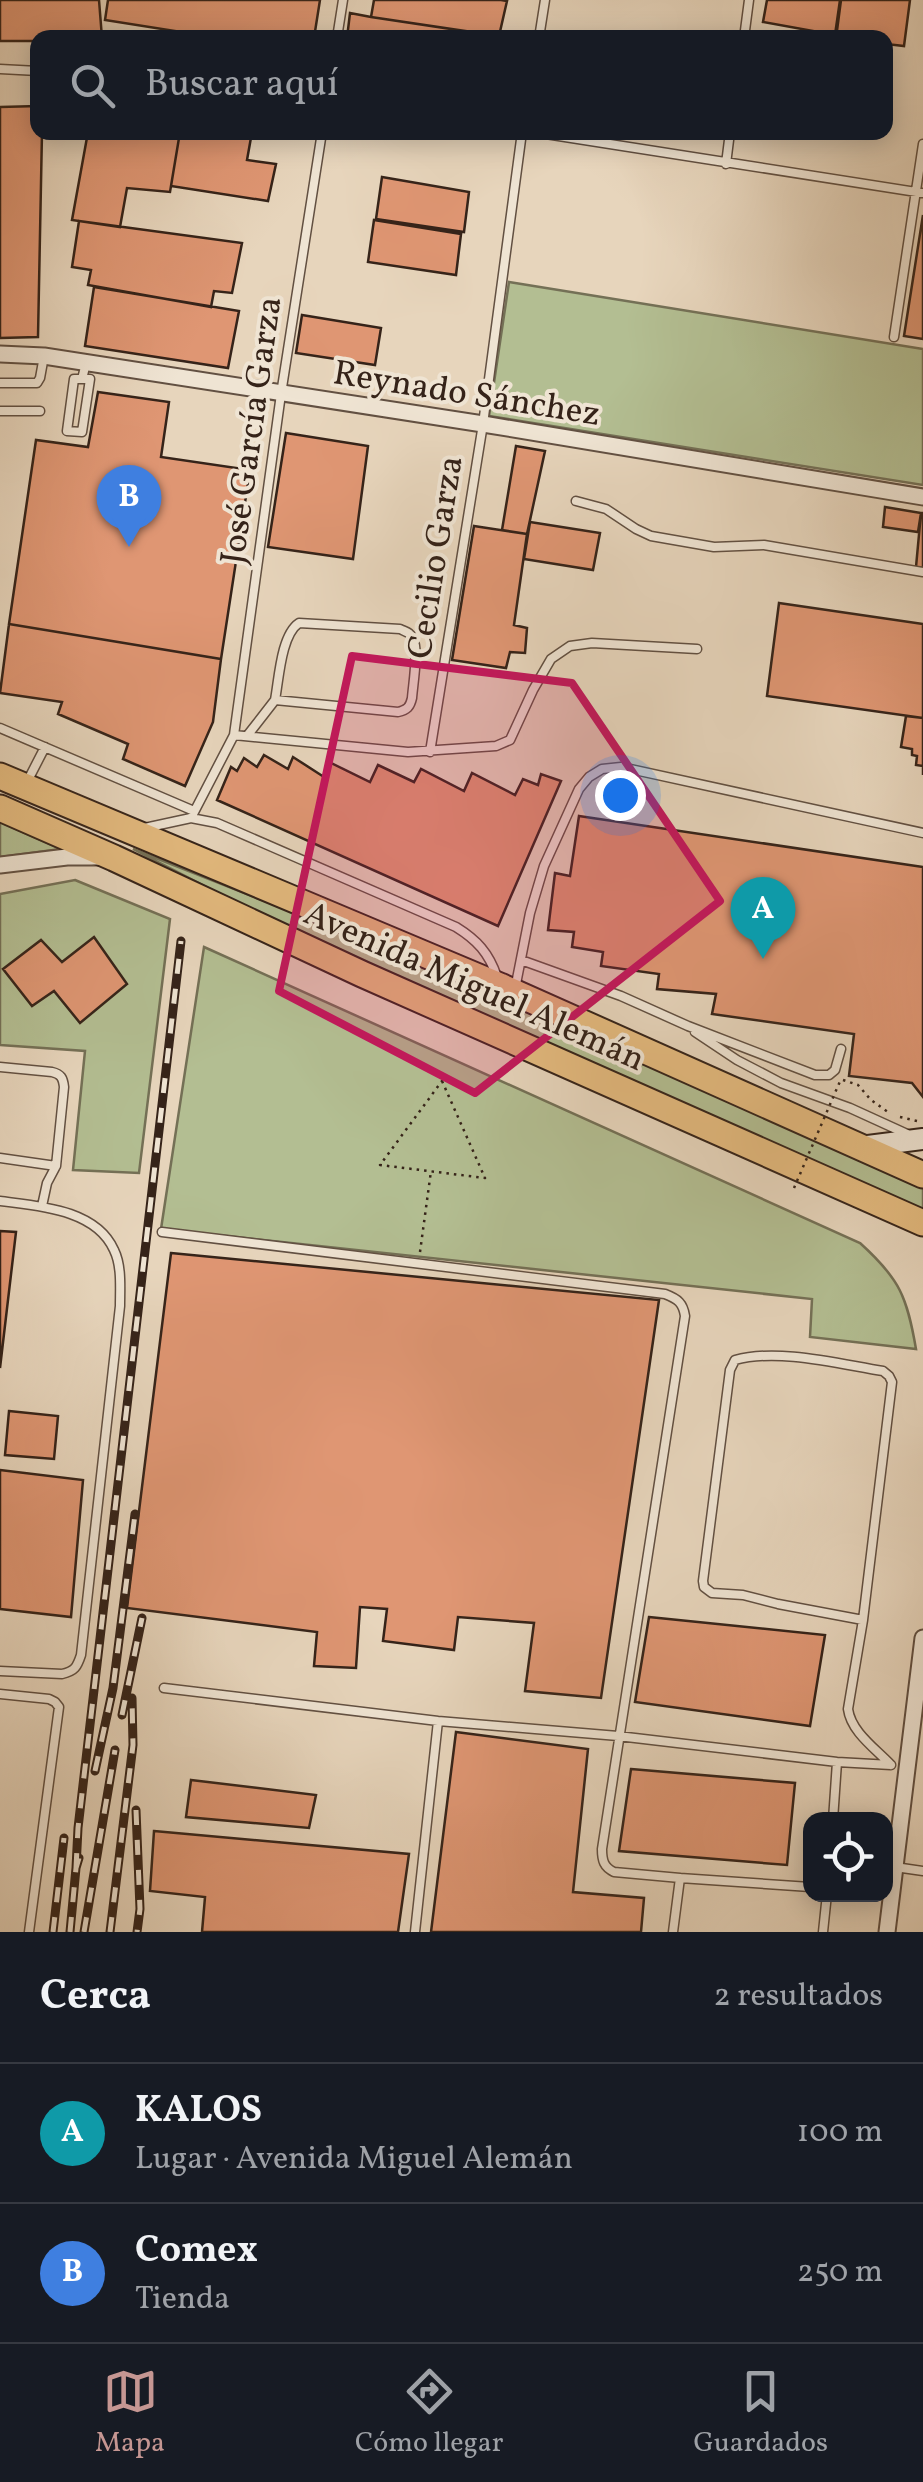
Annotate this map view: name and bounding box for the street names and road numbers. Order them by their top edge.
street label: José García Garza [210,294,296,567]
street label: Reynado Sánchez [330,350,603,440]
street label: Cecilio Garza [397,453,477,662]
street label: Avenida Miguel Alemán [296,891,652,1085]

